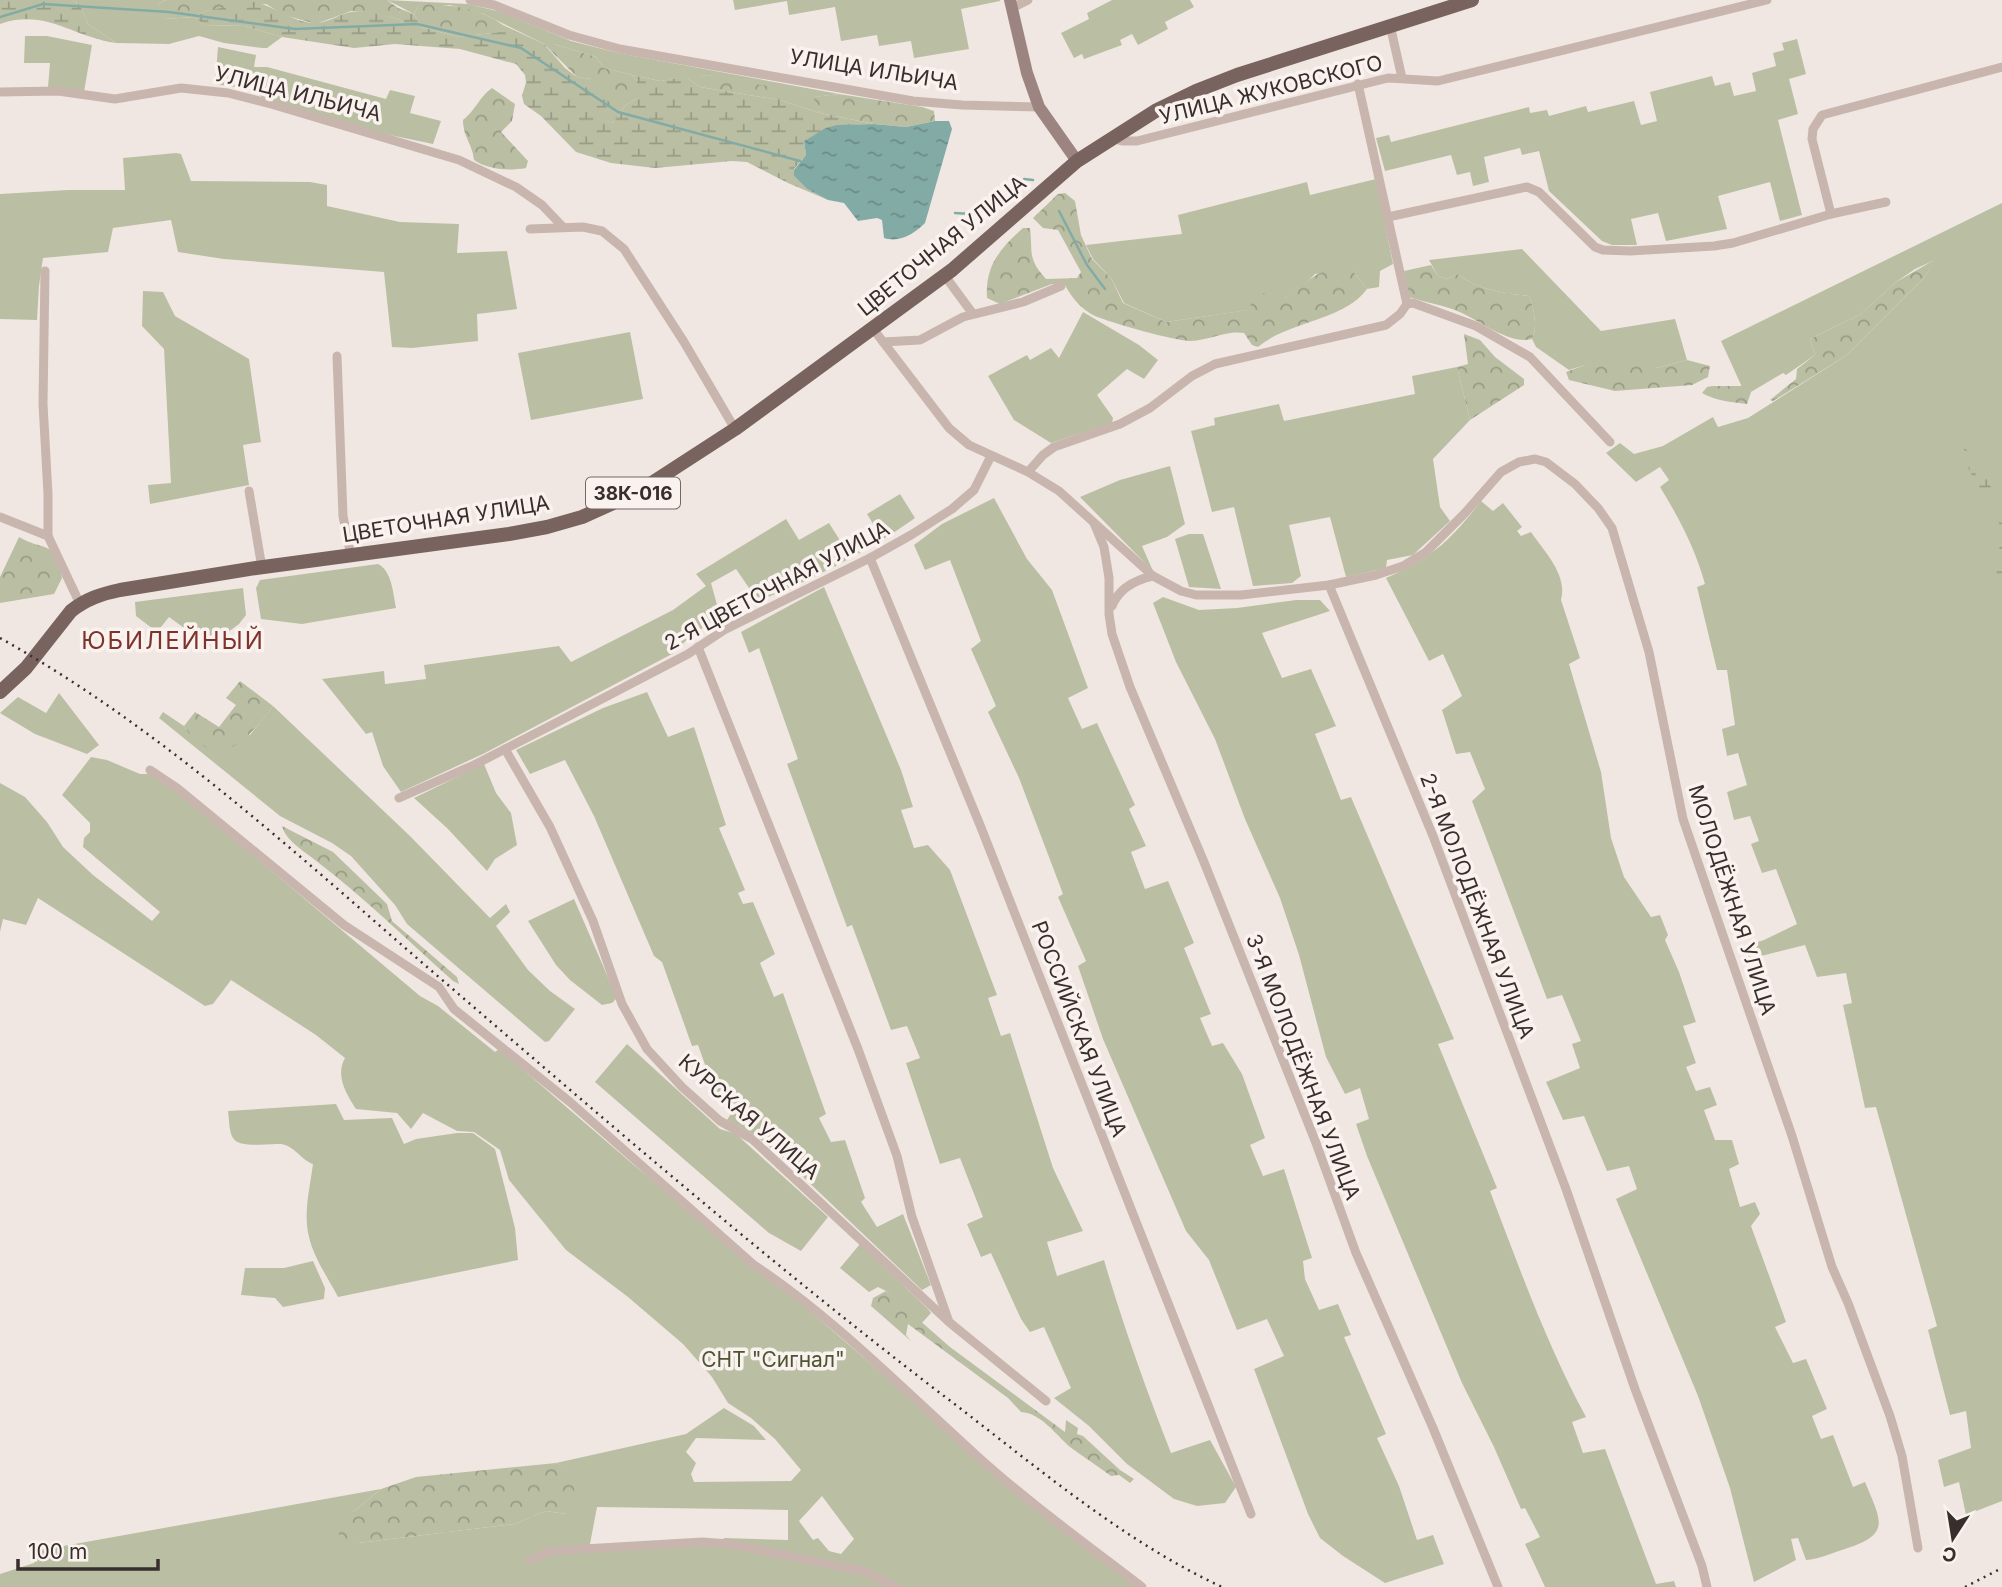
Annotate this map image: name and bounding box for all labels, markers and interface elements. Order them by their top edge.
street label: УЛИЦА ИЛЬИЧА [788,44,960,95]
street label: УЛИЦА ЖУКОВСКОГО [1157,50,1385,129]
street label: УЛИЦА ИЛЬИЧА [212,61,384,126]
street label: ЦВЕТОЧНАЯ УЛИЦА [853,170,1031,321]
road number: 38К-016 [586,478,680,508]
street label: ЦВЕТОЧНАЯ УЛИЦА [341,490,551,547]
street label: 2-Я ЦВЕТОЧНАЯ УЛИЦА [660,516,893,656]
district label: ЮБИЛЕЙНЫЙ [81,625,265,655]
street label: 2-Я МОЛОДЁЖНАЯ УЛИЦА [1415,769,1541,1042]
street label: МОЛОДЁЖНАЯ УЛИЦА [1683,781,1782,1018]
street label: РОССИЙСКАЯ УЛИЦА [1027,917,1133,1140]
street label: 3-Я МОЛОДЁЖНАЯ УЛИЦА [1241,930,1367,1203]
street label: КУРСКАЯ УЛИЦА [674,1049,825,1185]
park label: СНТ "Сигнал" [701,1347,845,1372]
north arrow [1918,1503,1988,1573]
scale bar [18,1528,158,1572]
text: 100 m [28,1539,87,1564]
text: С [1940,1541,1959,1567]

